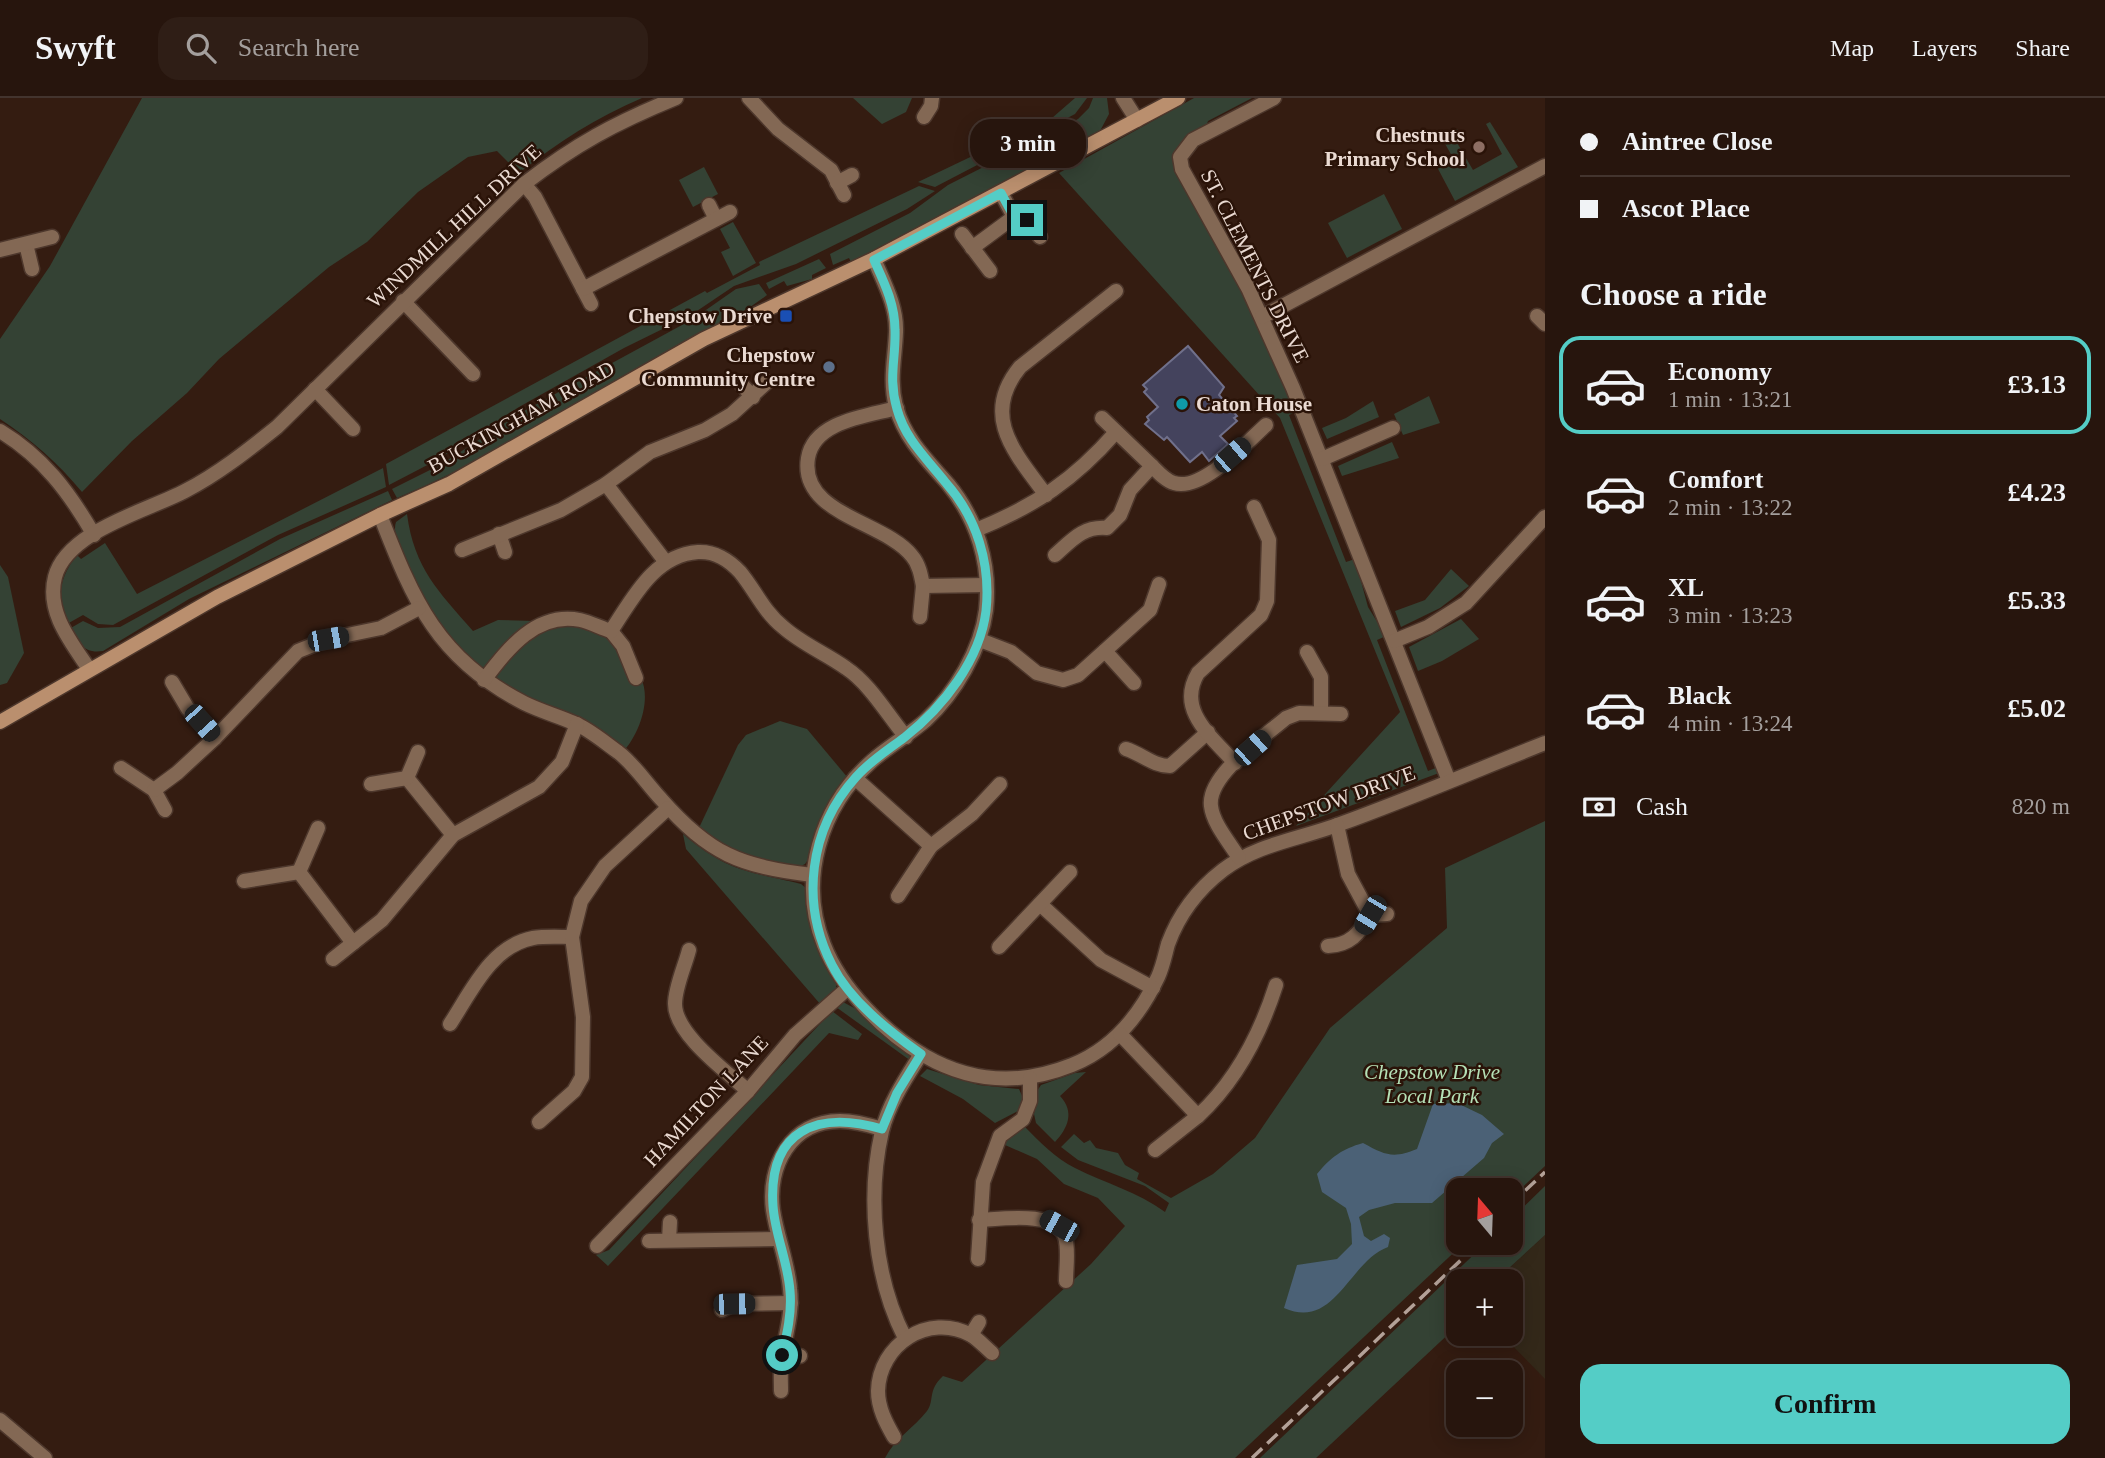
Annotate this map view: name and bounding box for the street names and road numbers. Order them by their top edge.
street label: WINDMILL HILL DRIVE [362,139,546,313]
street label: ST. CLEMENTS DRIVE [1196,165,1314,367]
street label: BUCKINGHAM ROAD [424,356,618,478]
street label: CHEPSTOW DRIVE [1239,761,1419,845]
street label: HAMILTON LANE [639,1030,773,1172]

